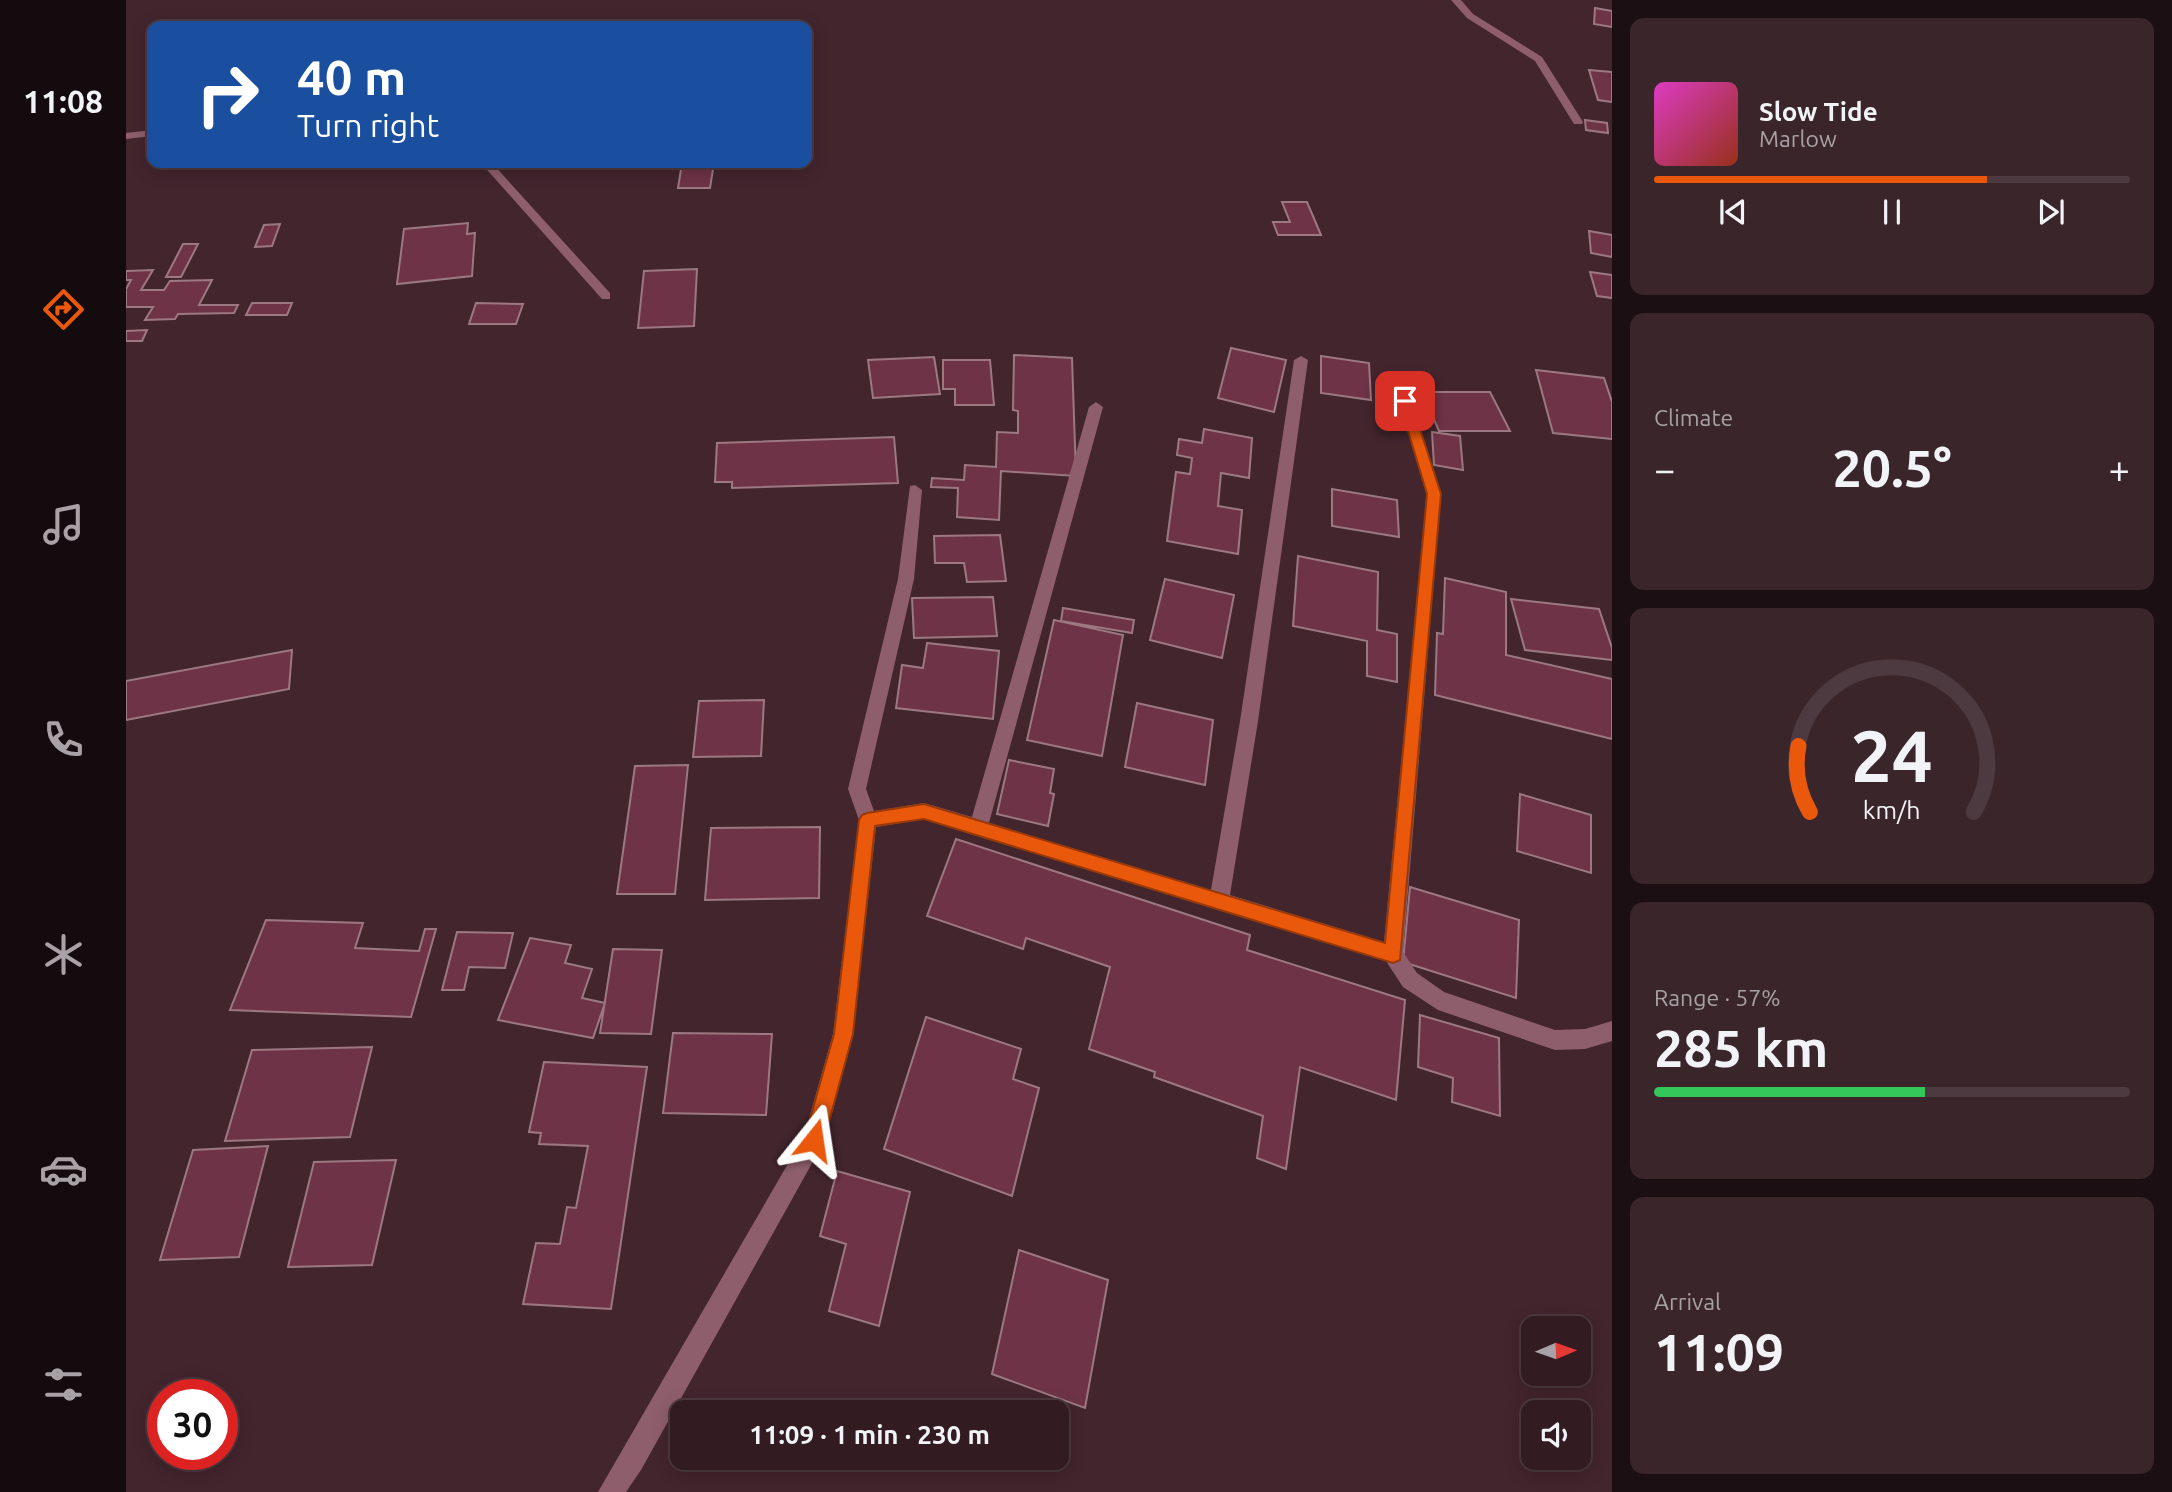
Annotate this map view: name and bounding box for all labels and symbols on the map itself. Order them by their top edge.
pin [1375,371,1435,431]
position arrow [777,1103,851,1177]
north arrow [1521,1316,1591,1386]
speed limit sign: 30 [147,1379,238,1470]

